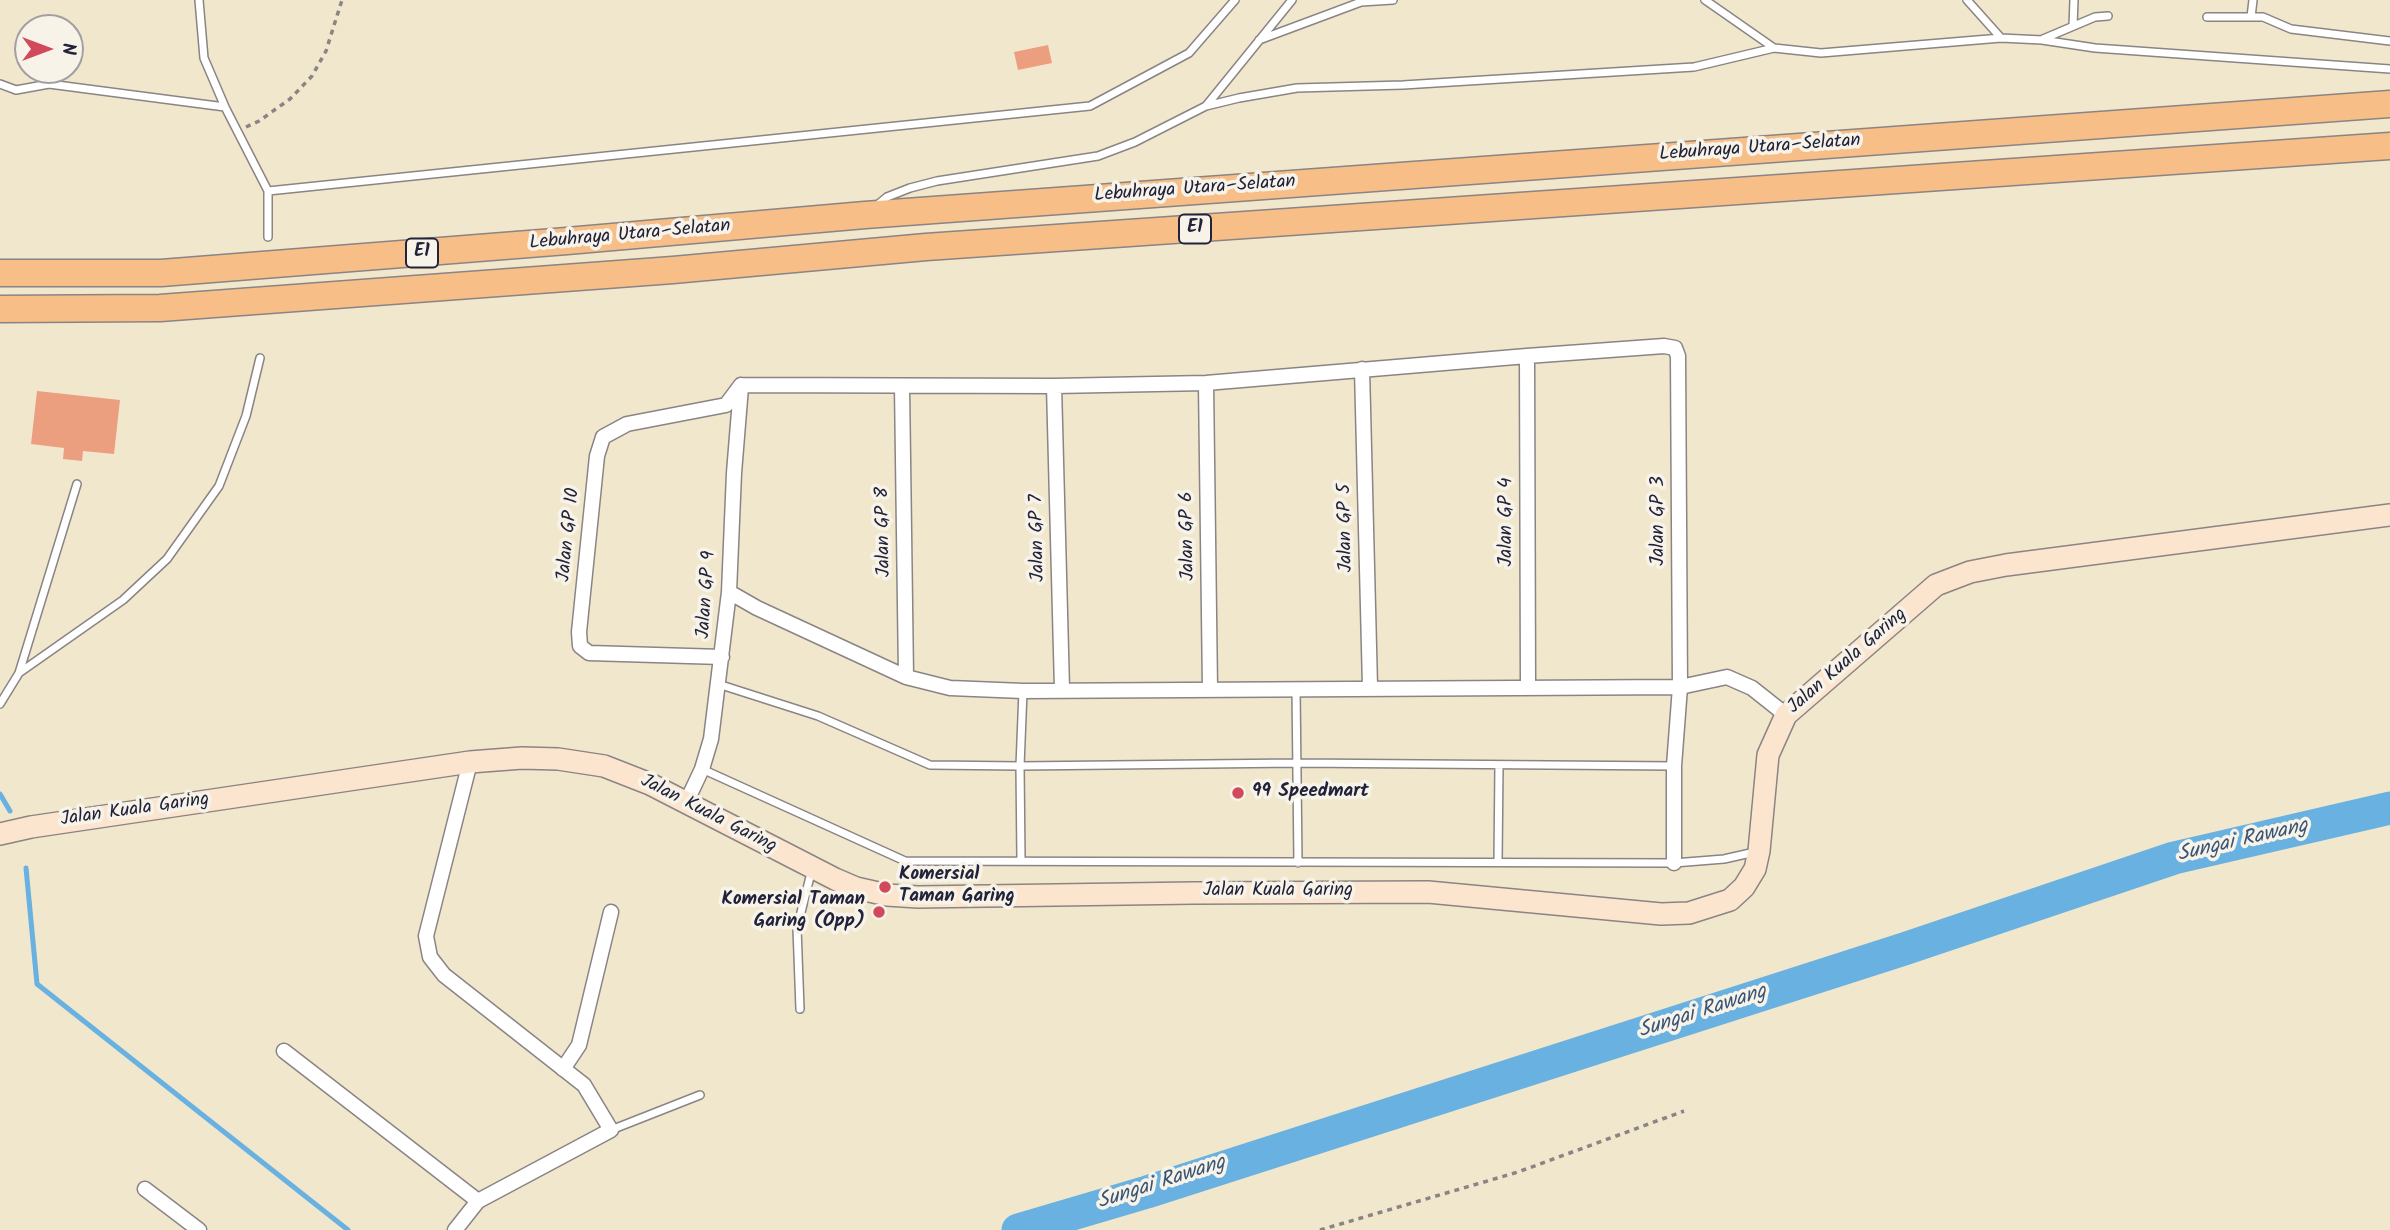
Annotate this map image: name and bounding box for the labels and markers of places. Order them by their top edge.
place label: 99 Speedmart [1252,782,1369,804]
marker: 99 Speedmart [1230,785,1246,801]
place label: Komersial Taman Garing [899,865,1015,909]
marker: Komersial Taman Garing [877,879,893,895]
place label: Komersial Taman Garing (Opp) [722,890,865,934]
marker: Komersial Taman Garing (Opp) [871,904,887,920]

